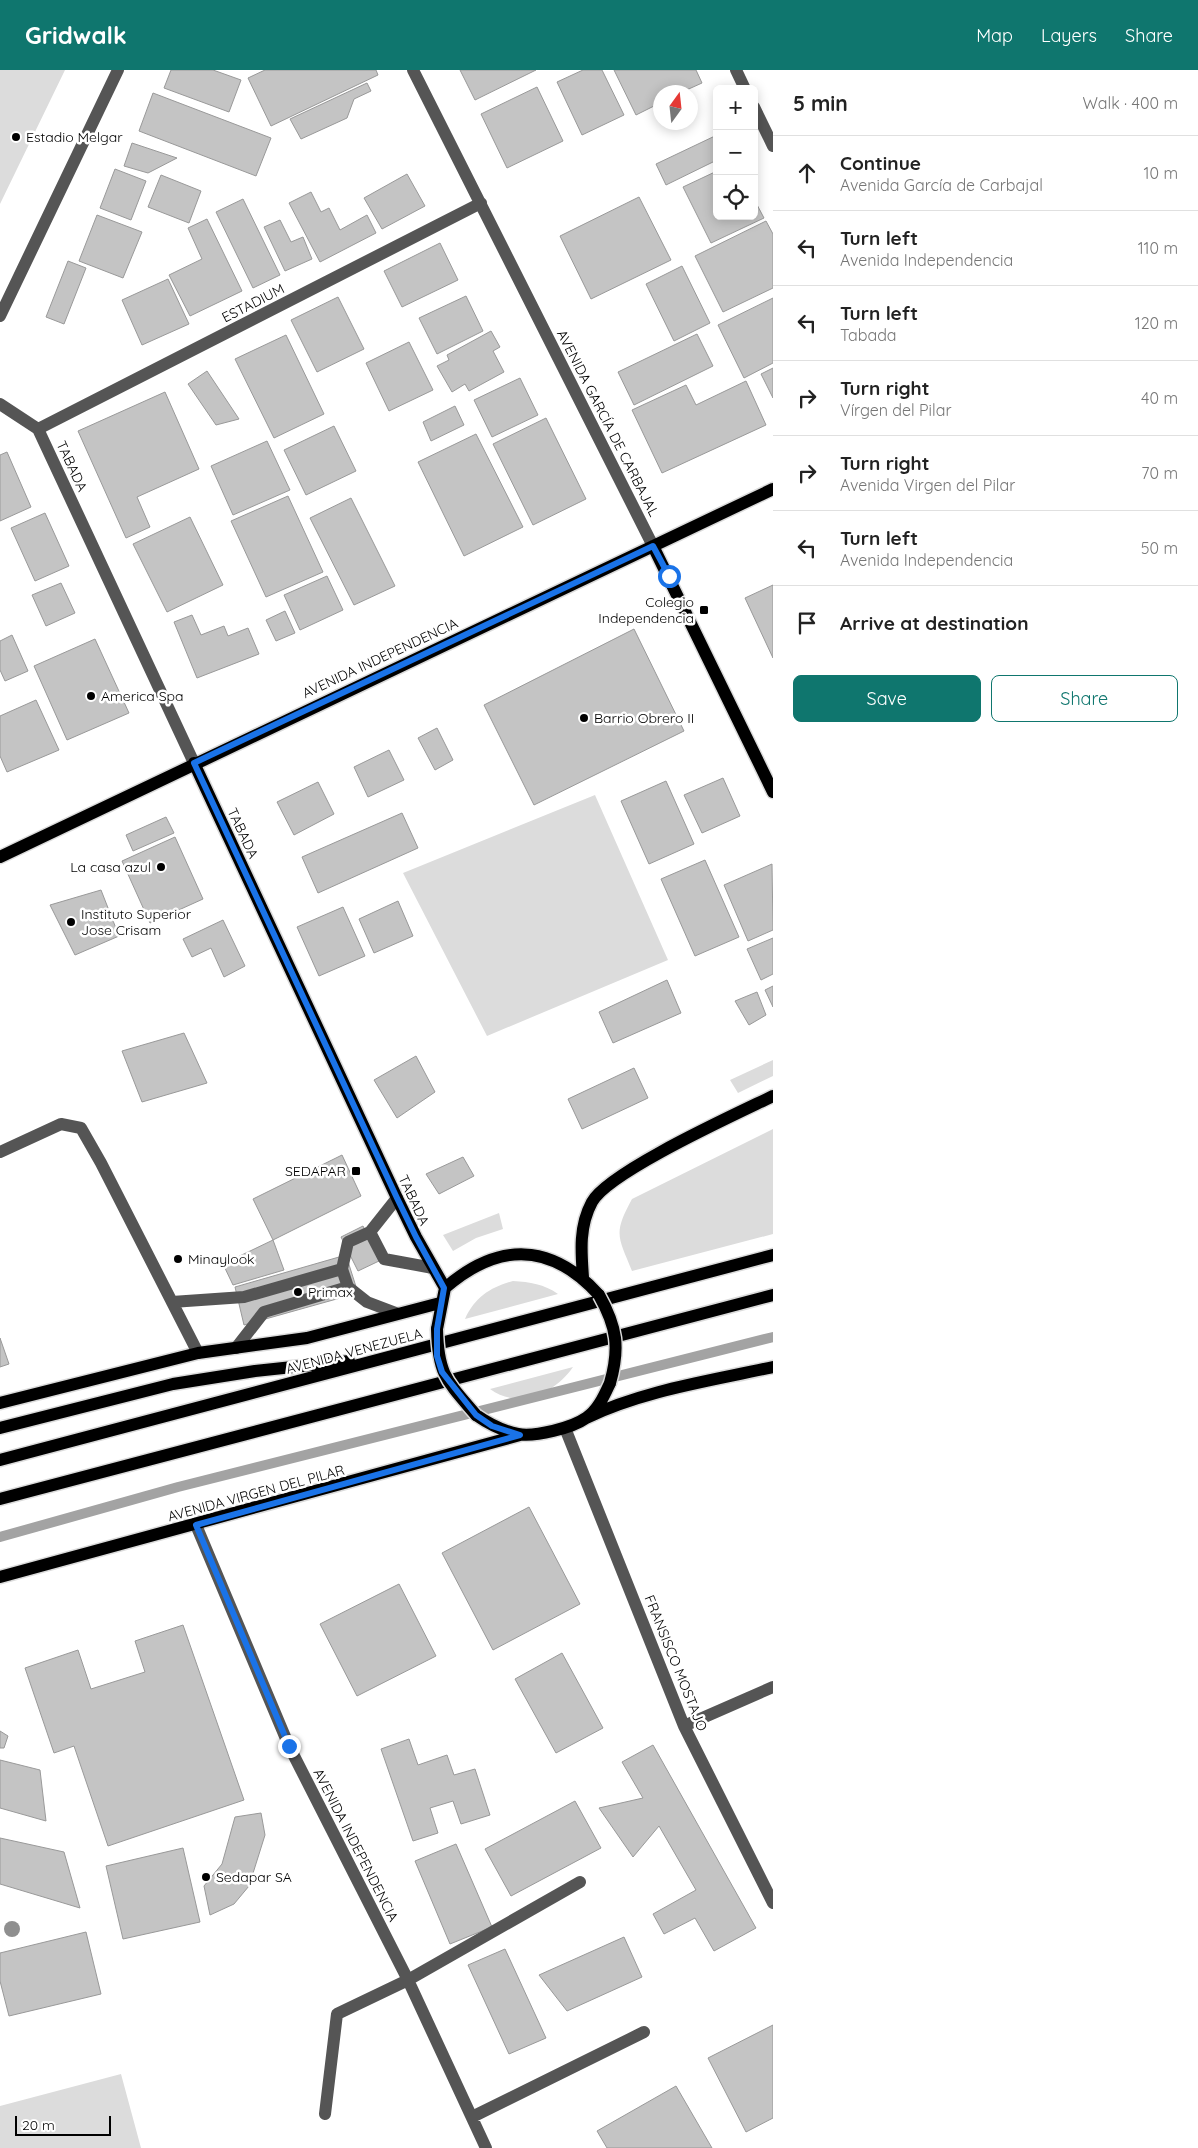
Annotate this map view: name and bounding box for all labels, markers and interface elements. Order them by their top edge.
text: Gridwalk [25,20,127,50]
text: Map [976,24,1013,47]
text: Layers [1041,24,1097,47]
text: Share [1125,24,1173,47]
north arrow [653,85,698,130]
map controls [713,85,758,220]
button: + [713,85,758,130]
text: 5 min [793,90,848,116]
text: Walk · 400 m [1082,93,1178,113]
place label: Estadio Melgar [26,128,123,146]
button: − [713,130,758,175]
marker: Estadio Melgar [10,131,22,143]
text: Continue [840,151,921,175]
icon: ahead [793,159,821,187]
text: 10 m [1144,163,1178,183]
button: locate [713,175,758,220]
text: Avenida García de Carbajal [840,175,1043,195]
text: Turn left [840,226,918,250]
icon: left [793,234,821,262]
text: 110 m [1138,238,1178,258]
text: Avenida Independencia [840,250,1013,270]
street label: ESTADIUM [219,280,287,326]
text: Turn left [840,301,918,325]
icon: left [793,309,821,337]
text: 120 m [1135,313,1178,333]
text: Tabada [840,325,897,345]
street label: AVENIDA GARCÍA DE CARBAJAL [553,327,663,520]
text: Turn right [840,376,929,400]
icon: right [793,384,821,412]
text: 40 m [1141,388,1178,408]
text: Vírgen del Pilar [840,400,952,420]
street label: TABADA [52,438,92,494]
text: Turn right [840,451,929,475]
icon: right [793,459,821,487]
text: 70 m [1141,463,1178,483]
text: Avenida Virgen del Pilar [840,475,1015,495]
text: Turn left [840,526,918,550]
icon: left [793,534,821,562]
text: 50 m [1141,538,1178,558]
text: Avenida Independencia [840,550,1013,570]
route start [658,565,681,588]
place label: Colegio Independencia [598,593,694,627]
marker: Colegio Independencia [698,604,710,616]
icon: arrive [793,609,821,637]
text: Arrive at destination [840,611,1029,635]
street label: AVENIDA INDEPENDENCIA [299,614,461,702]
button: Save [793,675,981,722]
button: Share [991,675,1178,722]
place label: America Spa [101,687,184,705]
marker: America Spa [85,690,97,702]
place label: Barrio Obrero II [594,709,694,727]
marker: Barrio Obrero II [578,712,590,724]
street label: TABADA [223,805,263,861]
place label: La casa azul [70,858,151,876]
marker: La casa azul [155,861,167,873]
place label: Instituto Superior Jose Crisam [81,905,192,939]
marker: Instituto Superior Jose Crisam [65,916,77,928]
place label: SEDAPAR [285,1162,346,1180]
marker: SEDAPAR [350,1165,362,1177]
street label: TABADA [394,1172,434,1228]
place label: Minaylook [188,1250,255,1268]
marker: Minaylook [172,1253,184,1265]
place label: Primax [308,1283,353,1301]
marker: Primax [292,1286,304,1298]
street label: AVENIDA VENEZUELA [284,1324,424,1378]
street label: AVENIDA VIRGEN DEL PILAR [166,1461,346,1525]
street label: FRANSISCO MOSTAJO [640,1592,712,1734]
route end [278,1735,301,1758]
street label: AVENIDA INDEPENDENCIA [309,1765,403,1925]
place label: Sedapar SA [216,1868,292,1886]
marker: Sedapar SA [200,1871,212,1883]
scale bar [15,2113,111,2136]
text: 20 m [22,2116,55,2134]

